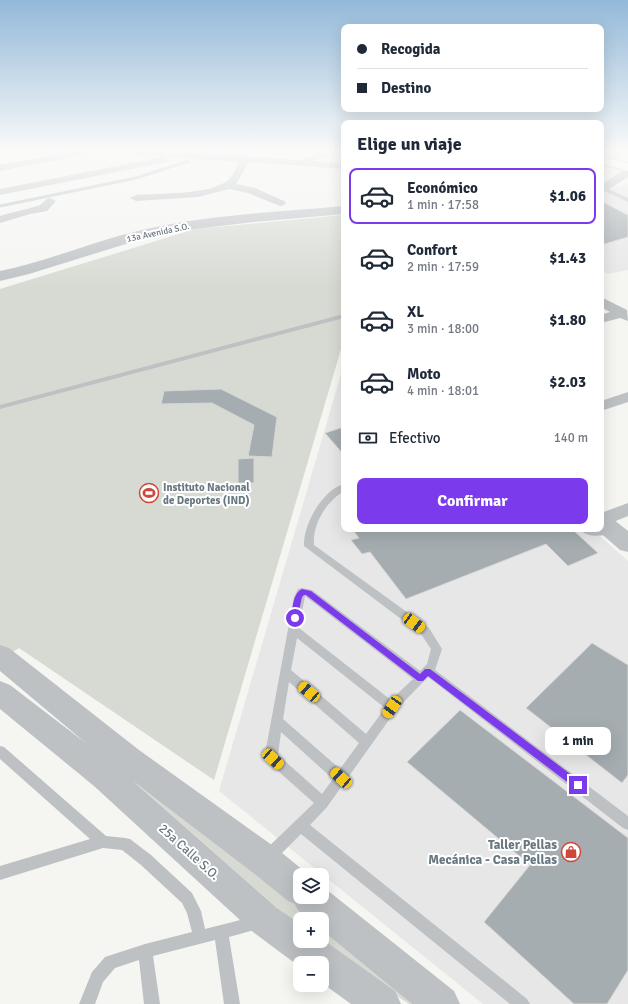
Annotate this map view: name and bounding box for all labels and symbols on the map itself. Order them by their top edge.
street label: 13a Avenida S.O. [126,221,190,245]
place label: Instituto Nacional de Deportes (IND) [163,481,250,507]
sports icon: Instituto Nacional de Deportes (IND) [138,482,160,504]
route start [286,609,304,627]
car [401,611,427,635]
car [296,680,322,704]
car [380,694,404,720]
callout: 1 min [545,727,611,755]
car [260,747,286,771]
car [328,766,354,790]
route end [569,776,587,794]
street label: 25a Calle S.O. [155,820,223,884]
place label: Taller Pellas Mecánica - Casa Pellas [428,837,557,868]
shop icon: Taller Pellas Mecánica - Casa Pellas [560,841,582,863]

